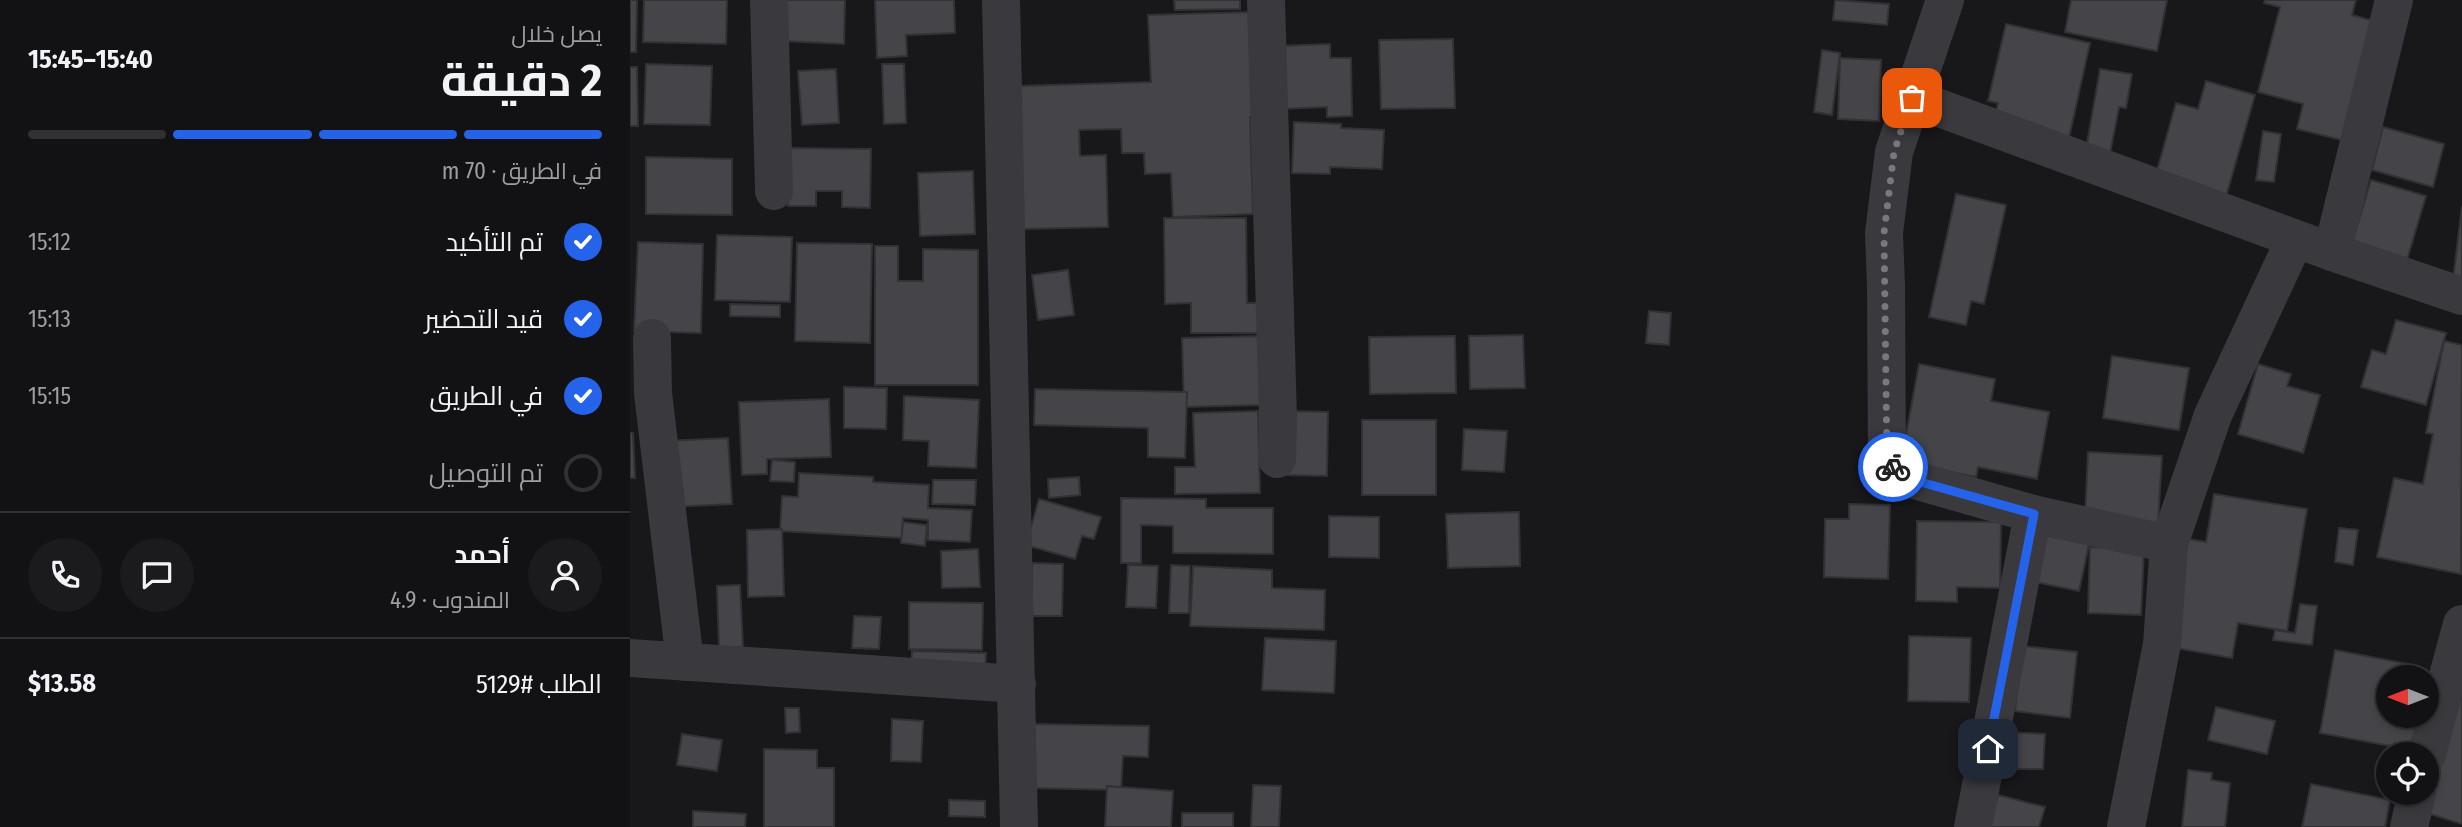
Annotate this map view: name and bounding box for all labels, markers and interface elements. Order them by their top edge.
text: يصل خلال [511,20,602,48]
text: 15:40–15:45 [28,44,153,75]
text: 2 دقيقة [441,53,602,108]
pin [1882,68,1942,128]
icon: bag [1893,79,1931,117]
text: في الطريق · 70 m [442,157,602,185]
icon: check [564,223,602,261]
text: تم التأكيد [446,227,543,258]
text: 15:12 [28,228,71,256]
icon: check [564,300,602,338]
text: قيد التحضير [424,304,543,335]
text: 15:13 [28,305,71,333]
icon: check [564,377,602,415]
text: في الطريق [430,381,543,412]
text: 15:15 [28,382,71,410]
courier [1858,432,1928,502]
icon: bike [1874,448,1912,486]
text: تم التوصيل [429,458,543,489]
button: phone [28,538,102,612]
button: chat [120,538,194,612]
button: person [528,538,602,612]
text: أحمد [454,539,510,570]
text: المندوب · 4.9 [390,586,510,614]
north arrow [2376,665,2440,728]
map controls [2376,665,2439,805]
text: $13.58 [28,668,96,699]
text: الطلب #5129 [476,669,602,700]
pin [1958,719,2018,779]
icon: home [1969,730,2007,768]
button: locate [2376,742,2439,805]

